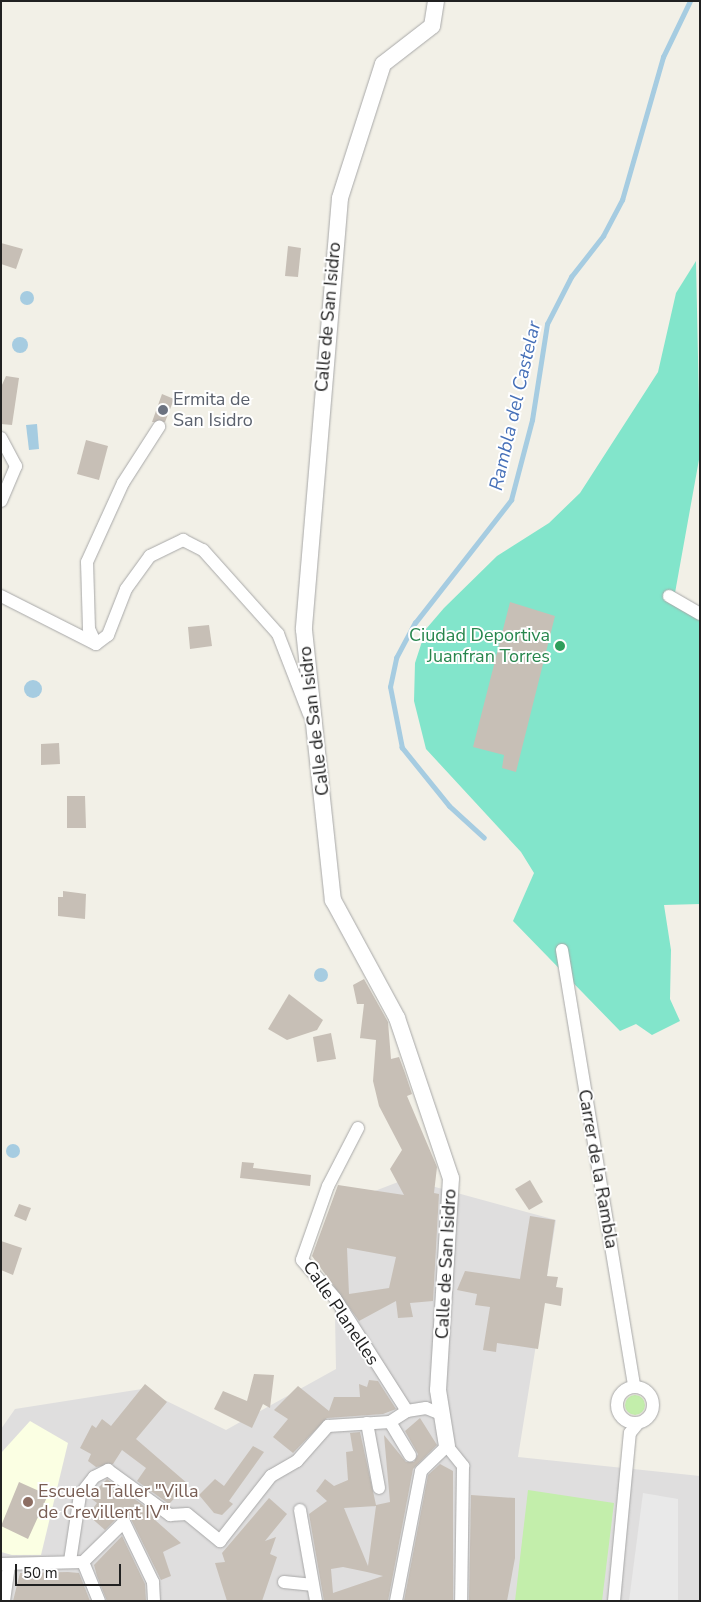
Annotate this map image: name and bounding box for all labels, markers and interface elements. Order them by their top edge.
street label: Calle de San Isidro [311,241,345,393]
water label: Rambla del Castelar [485,319,547,493]
place label: Ermita de San Isidro [173,389,253,432]
marker: Ermita de San Isidro [157,404,169,416]
place label: Ciudad Deportiva Juanfran Torres [409,625,550,668]
marker: Ciudad Deportiva Juanfran Torres [554,640,566,652]
street label: Calle de San Isidro [294,645,334,797]
street label: Carrer de la Rambla [573,1088,623,1250]
street label: Calle de San Isidro [431,1188,461,1340]
street label: Calle Planelles [298,1257,384,1369]
place label: Escuela Taller "Villa de Crevillent IV" [38,1481,199,1524]
marker: Escuela Taller "Villa de Crevillent IV" [22,1496,34,1508]
scale bar [18,1554,124,1586]
text: 50 m [23,1563,58,1583]

